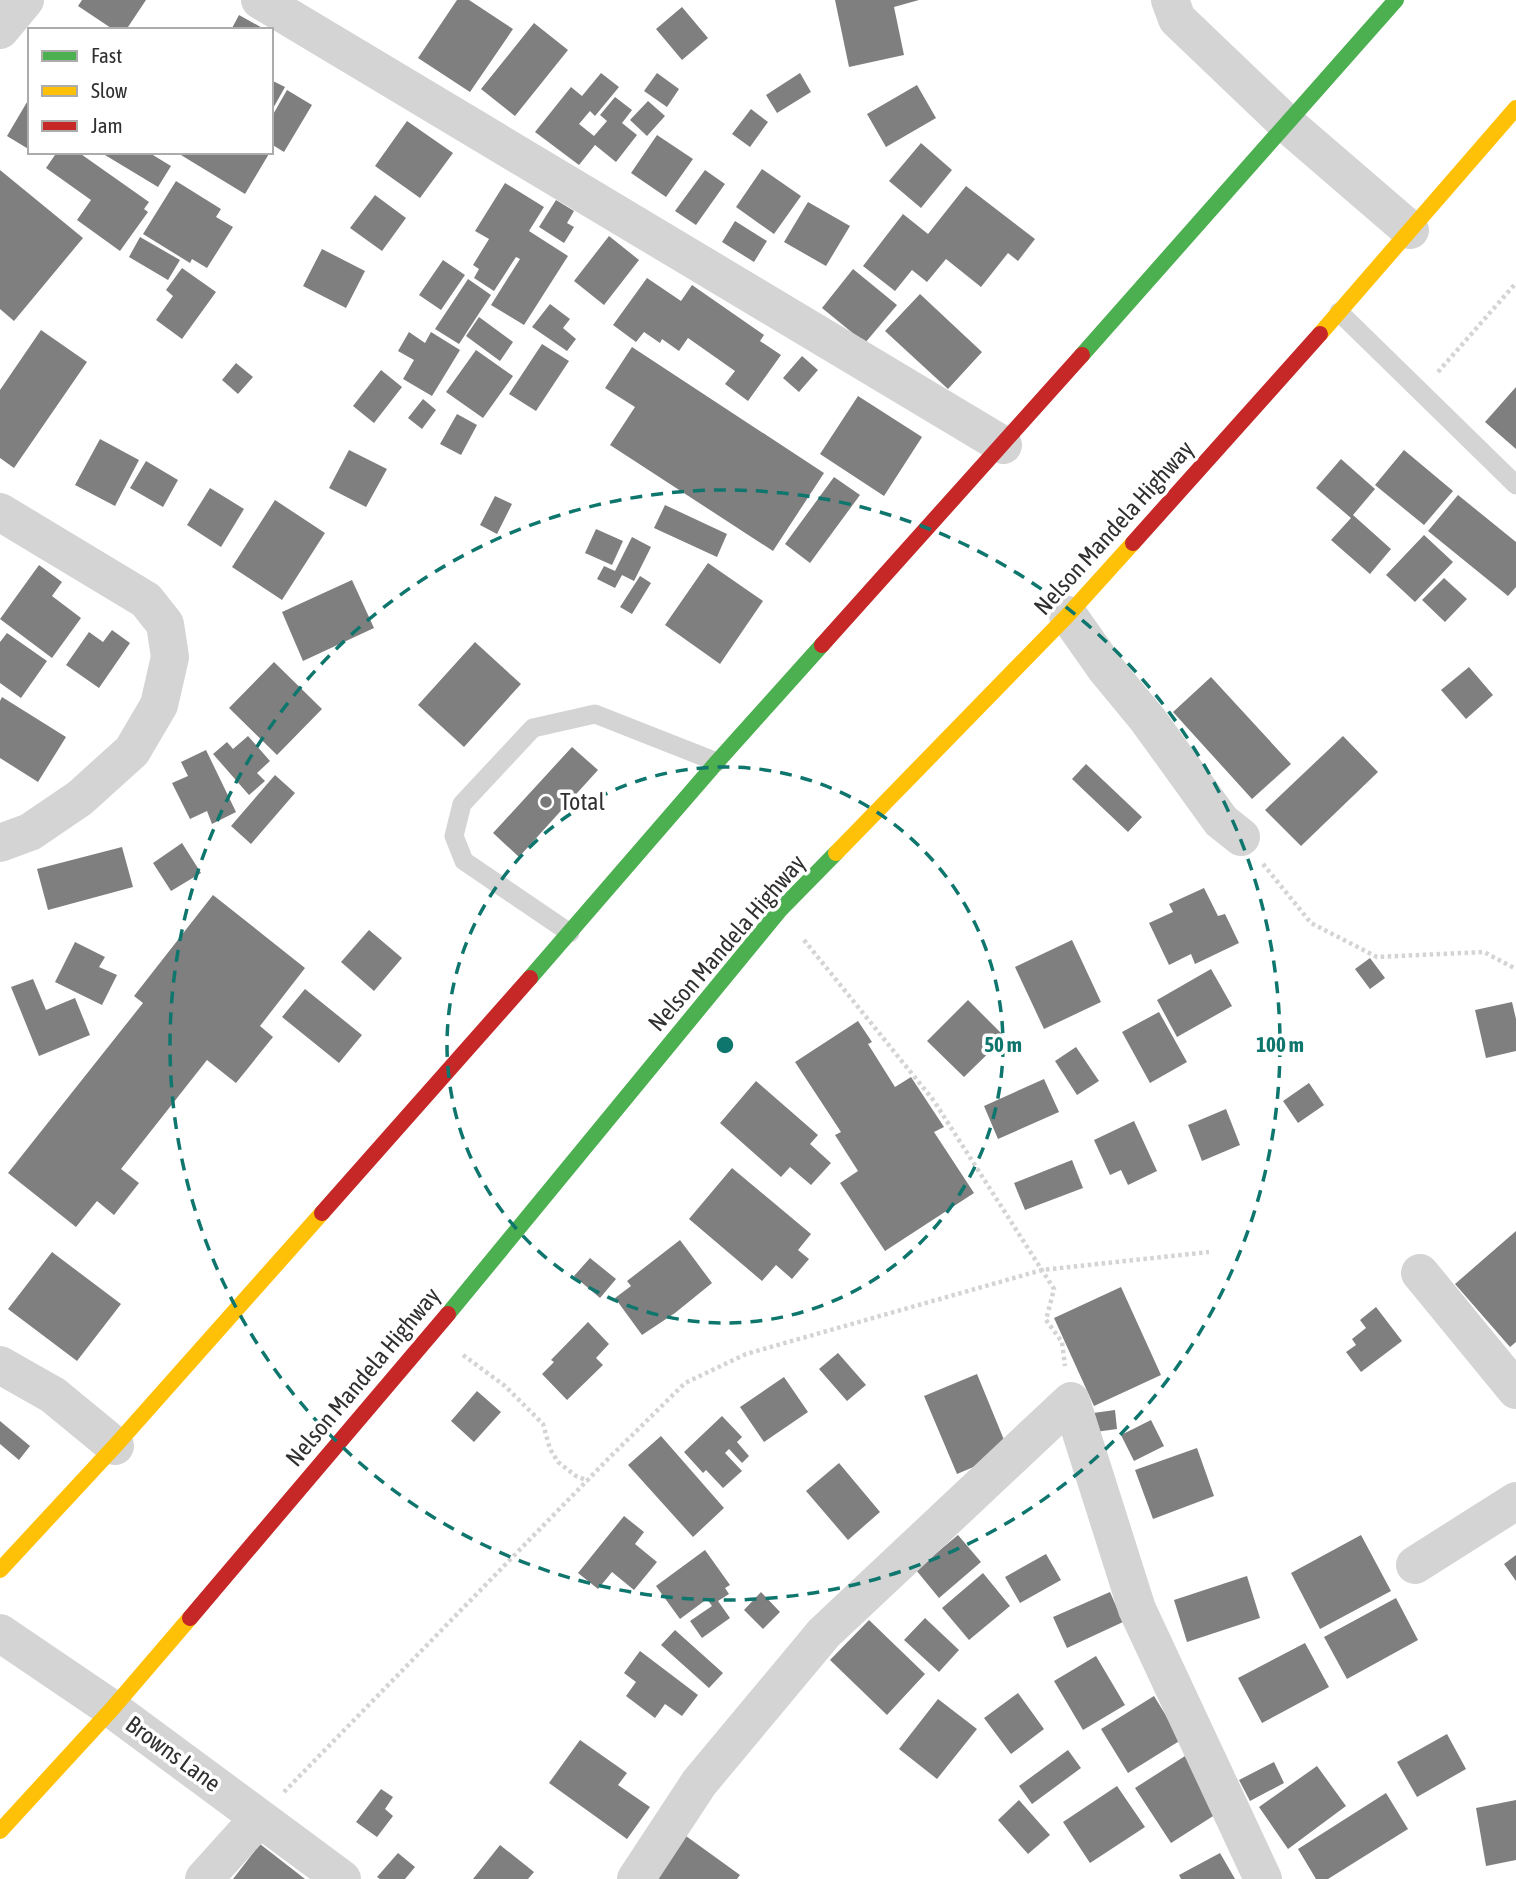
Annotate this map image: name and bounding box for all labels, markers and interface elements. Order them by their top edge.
legend [28,28,273,154]
text: Fast [91,43,122,67]
text: Slow [91,78,128,102]
text: Jam [91,113,123,137]
street label: Nelson Mandela Highway [1028,435,1199,620]
place label: Total [560,788,605,815]
marker: Total [538,794,554,810]
street label: Nelson Mandela Highway [643,849,811,1036]
text: 50 m [984,1032,1022,1056]
text: 100 m [1256,1032,1304,1056]
centre of rings [713,1033,737,1057]
street label: Nelson Mandela Highway [280,1282,445,1471]
street label: Browns Lane [121,1710,226,1797]

